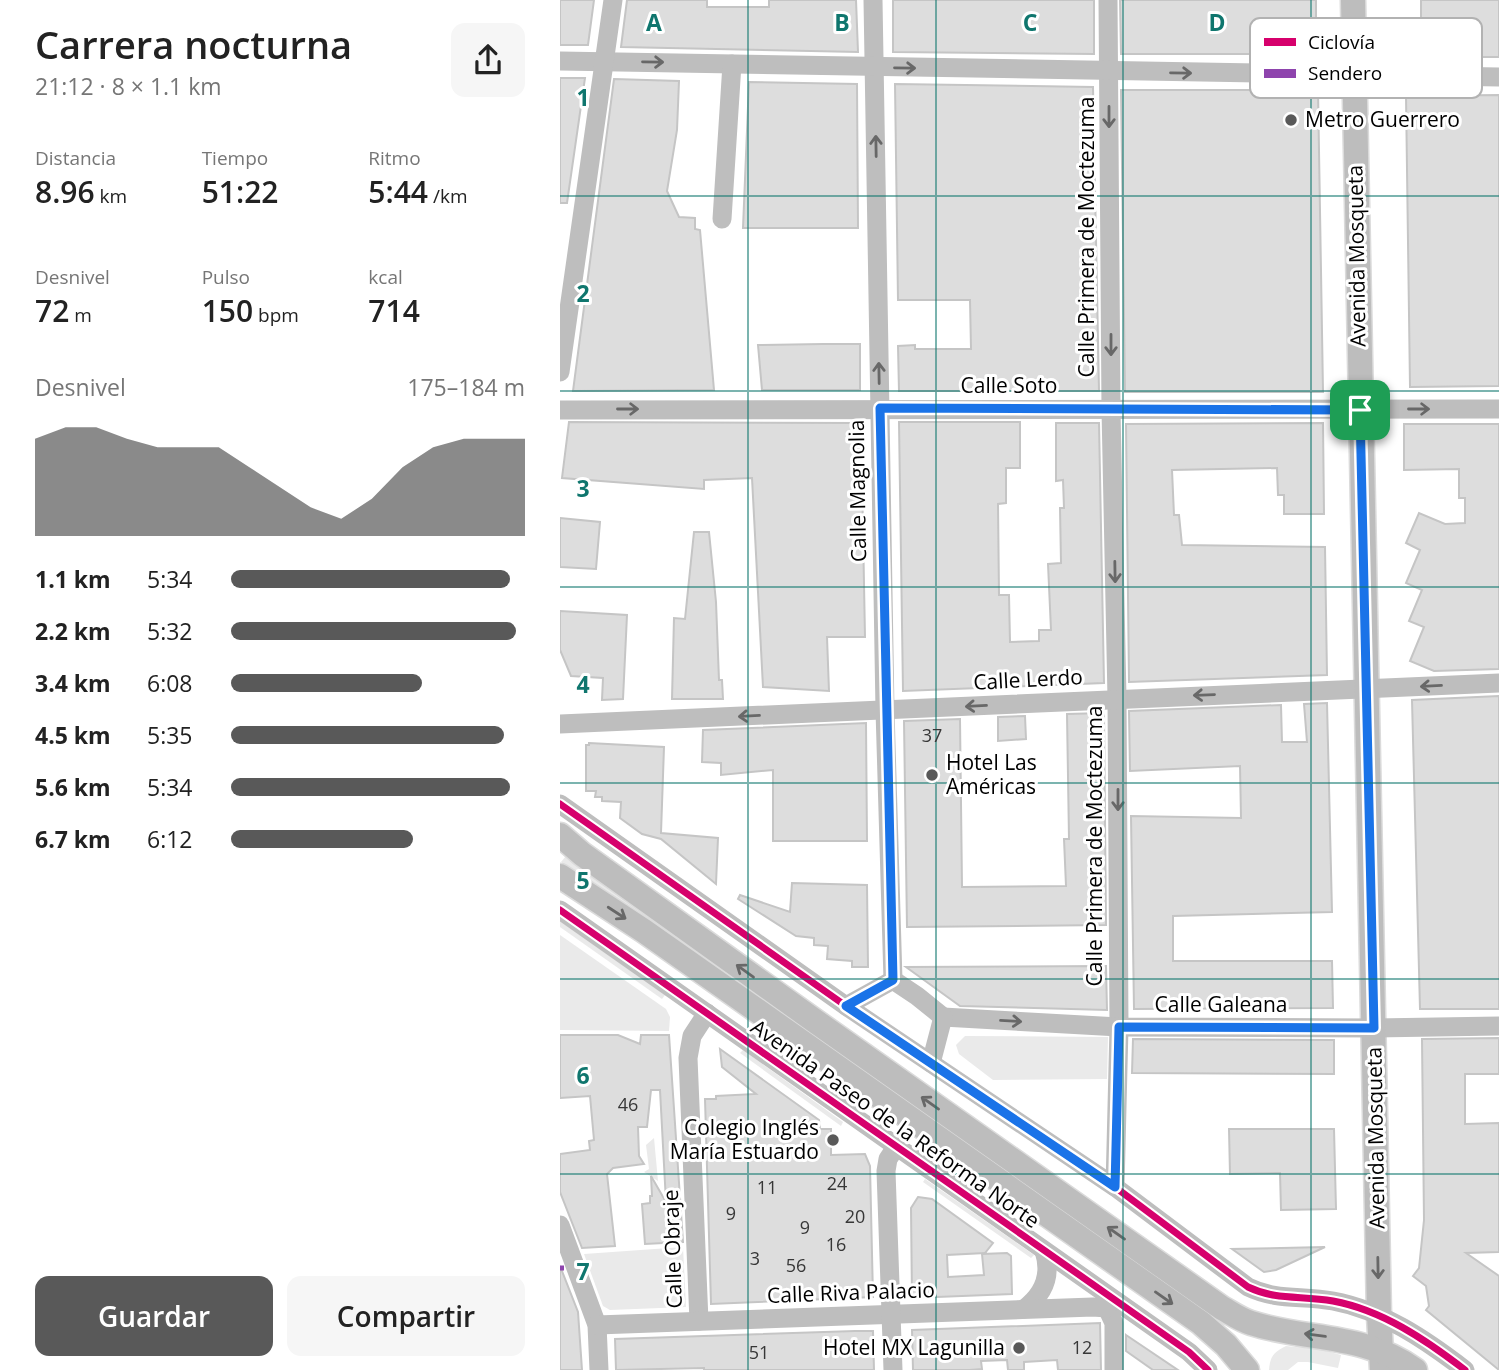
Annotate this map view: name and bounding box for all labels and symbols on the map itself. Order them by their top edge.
text: A [646,6,662,38]
text: B [834,6,850,38]
text: C [1023,6,1037,38]
text: D [1208,6,1226,38]
legend [1250,18,1482,98]
text: Ciclovía [1308,29,1375,55]
one-way arrow [641,56,664,69]
text: Sendero [1308,60,1382,86]
one-way arrow [893,61,916,74]
one-way arrow [1169,66,1192,79]
text: 1 [576,81,590,113]
street label: Calle Primera de Moctezuma [1072,97,1100,378]
one-way arrow [1103,105,1116,128]
place label: Metro Guerrero [1305,105,1460,133]
marker: Metro Guerrero [1283,112,1299,128]
one-way arrow [869,135,882,158]
street label: Avenida Mosqueta [1340,165,1372,347]
text: 2 [576,277,590,309]
one-way arrow [1104,333,1118,356]
one-way arrow [872,362,886,385]
street label: Calle Soto [960,371,1058,399]
pin [1330,380,1390,440]
one-way arrow [1407,402,1430,416]
one-way arrow [616,403,639,416]
street label: Calle Magnolia [842,420,872,563]
text: 3 [576,472,590,504]
one-way arrow [1108,560,1122,583]
street label: Calle Lerdo [973,662,1083,696]
text: 4 [576,668,590,700]
one-way arrow [1420,679,1443,692]
one-way arrow [1192,688,1215,701]
one-way arrow [965,700,988,713]
street label: Calle Primera de Moctezuma [1080,706,1108,987]
one-way arrow [738,710,761,723]
house number: 37 [922,723,942,747]
place label: Hotel Las Américas [946,748,1037,800]
marker: Hotel Las Américas [924,767,940,783]
one-way arrow [1111,788,1125,811]
text: 5 [576,864,590,896]
one-way arrow [607,906,626,921]
one-way arrow [736,964,755,978]
street label: Calle Galeana [1155,990,1288,1018]
street label: Avenida Paseo de la Reforma Norte [746,1012,1045,1234]
one-way arrow [999,1015,1022,1028]
street label: Avenida Mosqueta [1359,1047,1391,1229]
text: 6 [576,1059,590,1091]
house number: 46 [618,1092,638,1116]
one-way arrow [921,1096,940,1110]
place label: Colegio Inglés María Estuardo [670,1113,819,1165]
marker: Colegio Inglés María Estuardo [825,1132,841,1148]
house number: 24 [827,1171,847,1195]
house number: 11 [757,1175,777,1199]
street label: Calle Obraje [656,1189,688,1309]
house number: 9 [726,1201,736,1225]
house number: 20 [845,1204,865,1228]
house number: 9 [800,1215,810,1239]
one-way arrow [1107,1226,1126,1241]
house number: 16 [826,1232,846,1256]
house number: 3 [750,1246,760,1270]
house number: 56 [786,1253,806,1277]
text: 7 [576,1255,590,1287]
one-way arrow [1372,1257,1385,1280]
street label: Calle Riva Palacio [767,1275,935,1309]
one-way arrow [1154,1291,1173,1305]
one-way arrow [1304,1328,1327,1341]
place label: Hotel MX Lagunilla [823,1333,1005,1361]
house number: 12 [1072,1335,1092,1359]
house number: 51 [749,1340,769,1364]
marker: Hotel MX Lagunilla [1011,1340,1027,1356]

